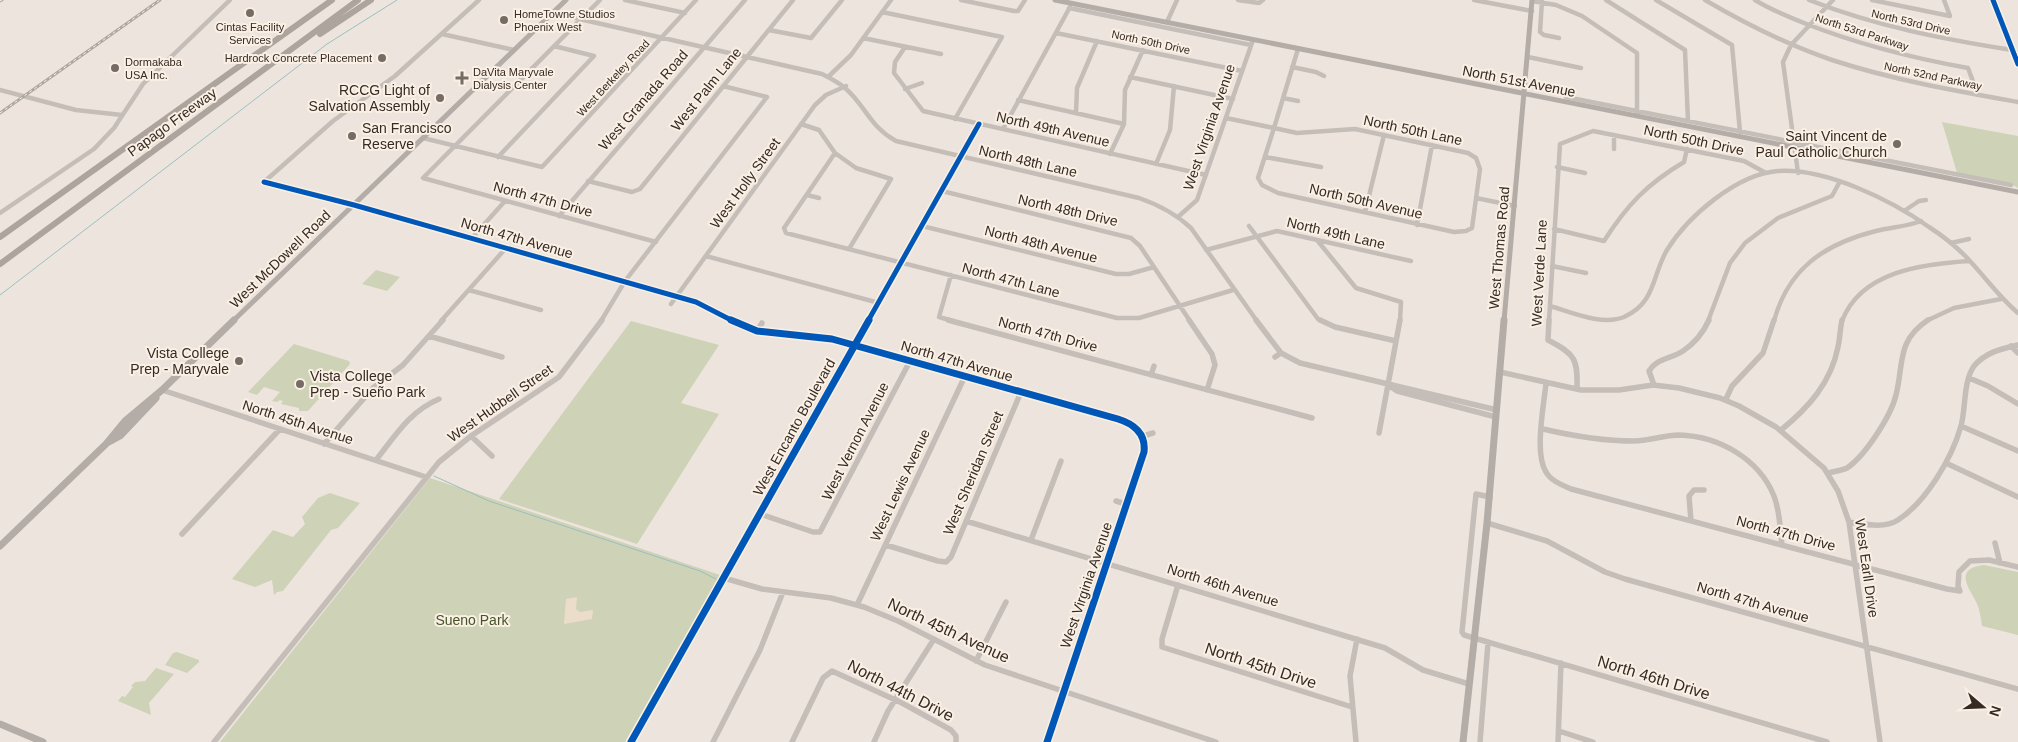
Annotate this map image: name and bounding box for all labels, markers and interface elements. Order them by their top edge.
marker: Cintas Facility Services [244,7,256,19]
street label: North 53rd Drive [1870,7,1952,37]
place label: HomeTowne Studios Phoenix West [514,8,615,33]
street label: North 53rd Parkway [1814,11,1911,53]
marker: HomeTowne Studios Phoenix West [498,14,510,26]
place label: Cintas Facility Services [216,21,285,46]
street label: North 50th Drive [1111,28,1191,56]
street label: West Berkeley Road [574,37,652,119]
street label: West Palm Lane [668,44,745,134]
street label: West Granada Road [595,47,691,153]
place label: Hardrock Concrete Placement [225,52,372,64]
marker: Hardrock Concrete Placement [376,52,388,64]
place label: Dormakaba USA Inc. [125,56,183,81]
street label: North 52nd Parkway [1883,60,1983,92]
marker: Dormakaba USA Inc. [109,62,121,74]
street label: West Virginia Avenue [1180,62,1238,192]
street label: North 51st Avenue [1461,62,1577,100]
place label: DaVita Maryvale Dialysis Center [473,66,554,91]
marker: DaVita Maryvale Dialysis Center [455,71,469,85]
place label: RCCG Light of Salvation Assembly [309,82,430,114]
street label: Papago Freeway [124,84,220,160]
marker: RCCG Light of Salvation Assembly [434,92,446,104]
street label: North 49th Avenue [995,108,1111,150]
street label: North 50th Lane [1362,112,1464,148]
place label: San Francisco Reserve [362,120,452,152]
street label: North 50th Drive [1642,122,1746,158]
place label: Saint Vincent de Paul Catholic Church [1755,128,1887,160]
marker: San Francisco Reserve [346,130,358,142]
street label: West Holly Street [707,135,783,231]
marker: Saint Vincent de Paul Catholic Church [1891,138,1903,150]
street label: North 48th Lane [977,142,1079,180]
street label: North 47th Drive [492,178,595,220]
street label: North 50th Avenue [1308,180,1424,222]
street label: West Thomas Road [1486,186,1512,310]
street label: North 48th Drive [1017,191,1120,229]
street label: West McDowell Road [226,207,334,311]
street label: North 47th Avenue [459,214,575,262]
street label: North 49th Lane [1285,214,1387,252]
street label: West Verde Lane [1528,219,1550,327]
street label: North 48th Avenue [983,222,1099,266]
street label: North 47th Lane [960,259,1062,301]
street label: North 47th Drive [997,313,1100,355]
street label: North 47th Avenue [899,337,1015,385]
place label: Vista College Prep - Maryvale [130,345,229,377]
marker: Vista College Prep - Maryvale [233,355,245,367]
street label: West Encanto Boulevard [750,356,838,498]
street label: West Hubbell Street [445,361,556,445]
place label: Vista College Prep - Sueño Park [310,368,426,400]
marker: Vista College Prep - Sueño Park [294,378,306,390]
street label: West Vernon Avenue [818,379,892,503]
street label: North 45th Avenue [241,397,356,448]
street label: West Sheridan Street [940,409,1006,537]
street label: West Lewis Avenue [867,426,933,544]
street label: North 47th Drive [1735,512,1838,554]
street label: West Earll Drive [1852,517,1882,619]
street label: West Virginia Avenue [1057,520,1115,650]
street label: North 46th Avenue [1165,560,1281,610]
street label: North 47th Avenue [1695,578,1811,626]
street label: North 45th Avenue [885,595,1012,666]
park label: Sueno Park [435,612,510,628]
street label: North 45th Drive [1203,639,1319,692]
street label: North 46th Drive [1596,652,1712,703]
street label: North 44th Drive [845,656,957,725]
north arrow [1958,682,2008,732]
text: N [1986,704,2005,719]

